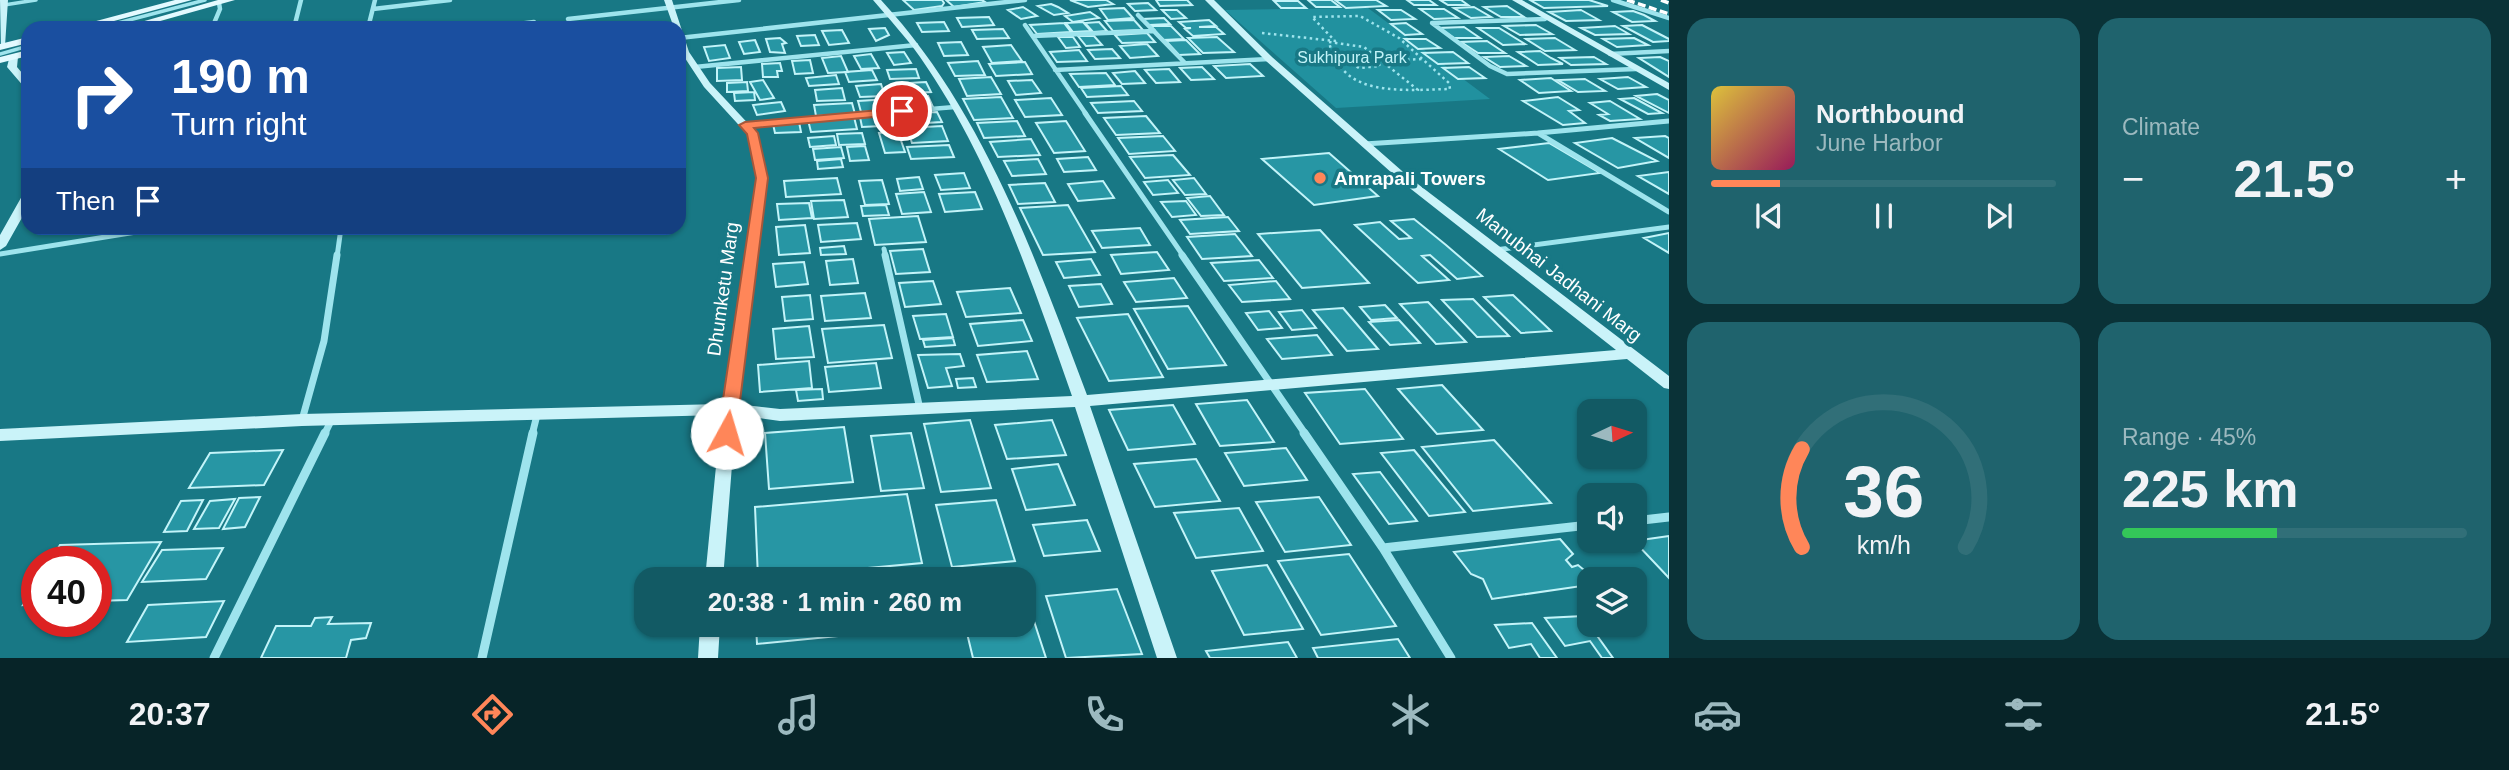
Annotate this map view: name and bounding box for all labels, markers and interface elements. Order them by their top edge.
icon: right [56,49,147,140]
text: 190 m [171,49,310,103]
park label: Sukhipura Park [1297,49,1408,66]
pin [872,81,932,141]
icon: arrive [883,92,921,130]
text: Northbound [1816,99,1965,129]
text: Turn right [171,106,307,142]
text: Climate [2122,114,2200,140]
text: June Harbor [1816,130,1943,156]
text: 21.5° [2233,150,2356,208]
text: − [2122,158,2144,200]
text: + [2445,158,2467,200]
place label: Amrapali Towers [1334,168,1486,189]
marker: Amrapali Towers [1312,170,1328,186]
icon: arrive [129,182,167,220]
text: Then [56,186,115,216]
icon: previous [1750,197,1788,235]
icon: pause [1865,197,1903,235]
icon: next [1980,197,2018,235]
street label: Manubhai Jadhani Marg [1472,204,1646,346]
street label: Dhumketu Marg [703,221,743,357]
position arrow [690,396,764,470]
north arrow [1577,399,1647,469]
map controls [1577,399,1647,637]
text: Range · 45% [2122,424,2256,450]
text: 36 [1843,451,1924,532]
text: 225 km [2122,460,2298,518]
button: sound [1577,483,1647,553]
text: km/h [1856,531,1911,559]
speed limit sign: 40 [21,546,112,637]
button: layers [1577,567,1647,637]
text: 20:38 · 1 min · 260 m [708,587,962,617]
icon: directions [468,690,517,739]
icon: music [774,690,823,739]
icon: phone [1080,690,1129,739]
icon: climate [1386,690,1435,739]
icon: car [1693,690,1742,739]
icon: filters [1999,690,2048,739]
text: 20:37 [129,696,210,732]
text: 21.5° [2305,696,2380,732]

